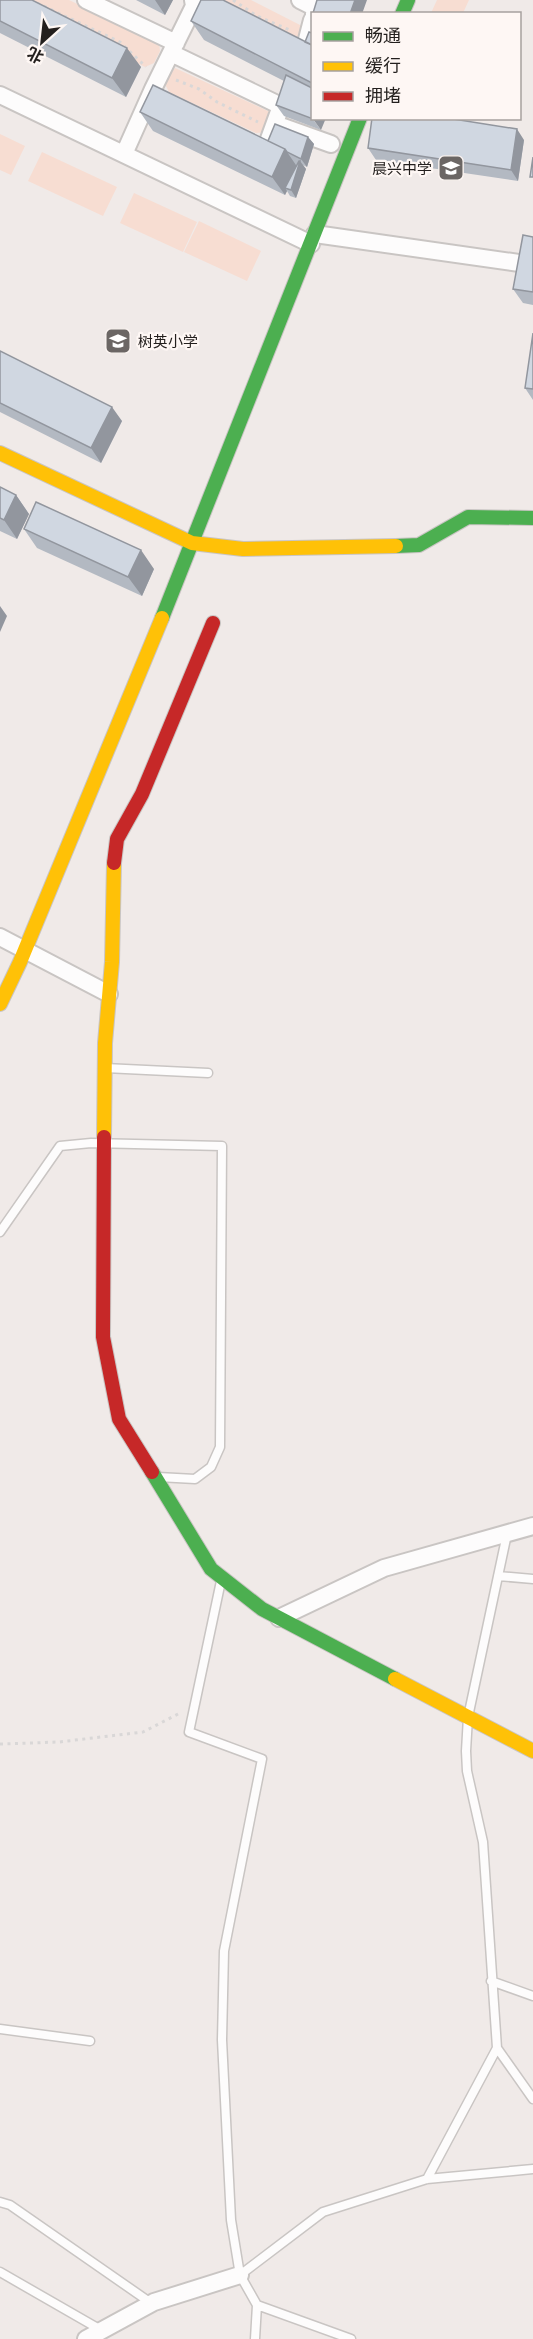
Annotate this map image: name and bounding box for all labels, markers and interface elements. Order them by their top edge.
north arrow [12,12,72,72]
legend [311,12,521,120]
text: 畅通 [365,24,401,46]
text: 北 [24,43,47,68]
text: 缓行 [365,54,401,76]
text: 拥堵 [365,84,401,106]
school or university icon: 晨兴中学 [436,153,466,183]
place label: 晨兴中学 [372,159,432,177]
school or university icon: 树英小学 [103,326,133,356]
place label: 树英小学 [138,332,198,350]

